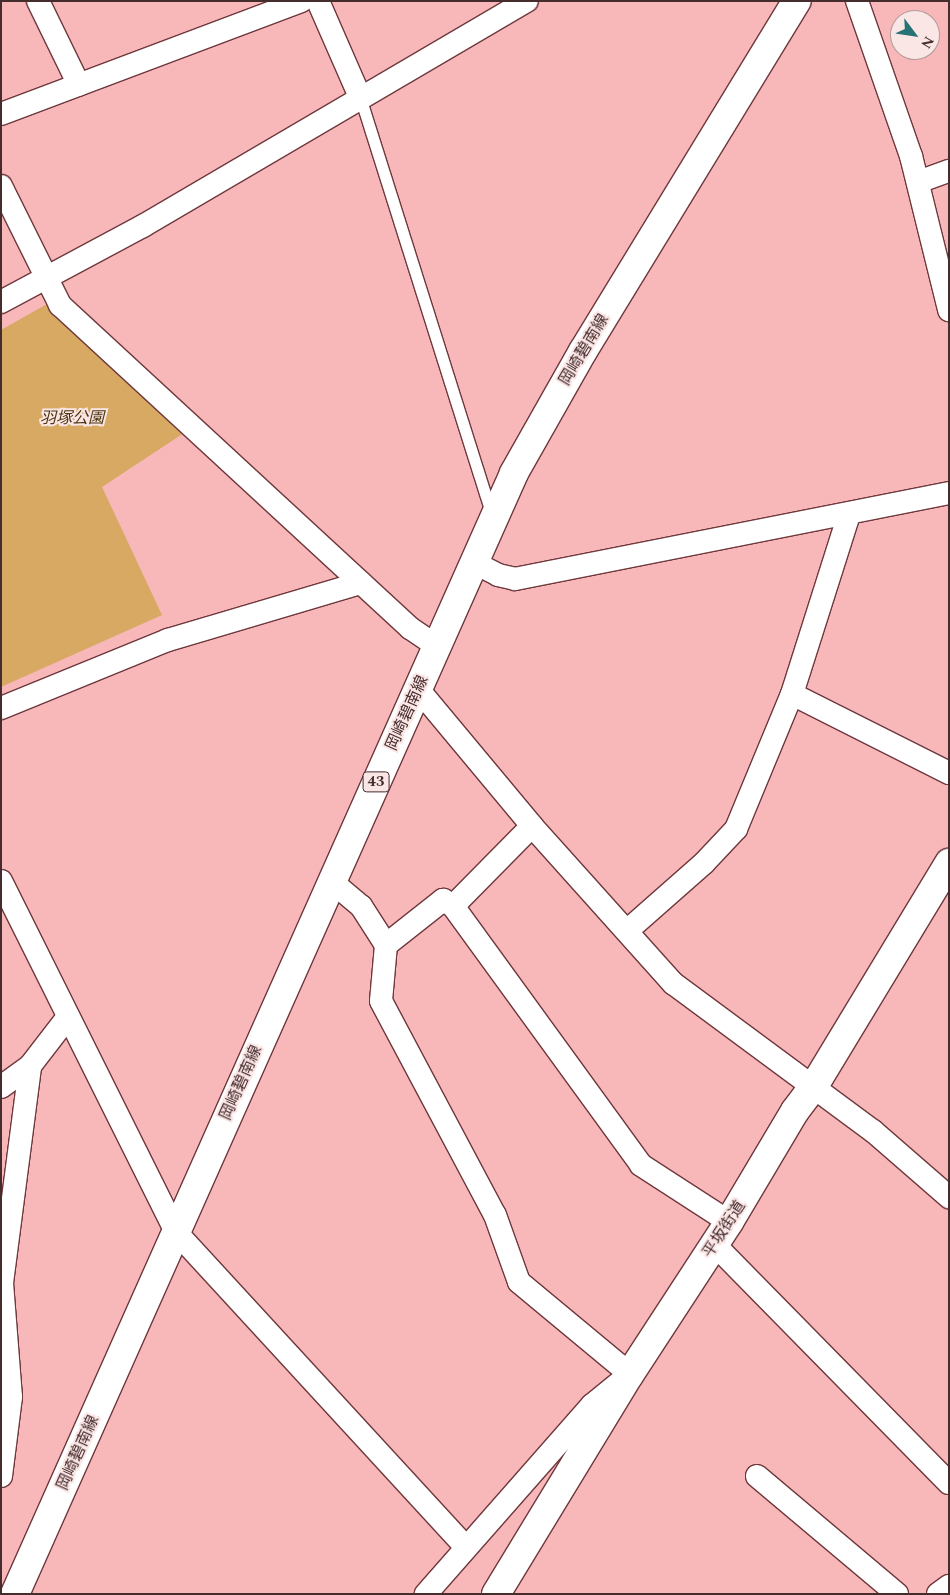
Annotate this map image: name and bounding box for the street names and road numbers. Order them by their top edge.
street label: 岡崎碧南線 [555,311,613,389]
street label: 岡崎碧南線 [382,673,432,753]
road number: 43 [362,770,390,794]
street label: 岡崎碧南線 [216,1043,266,1123]
street label: 平坂街道 [699,1197,749,1261]
street label: 岡崎碧南線 [53,1413,103,1493]

